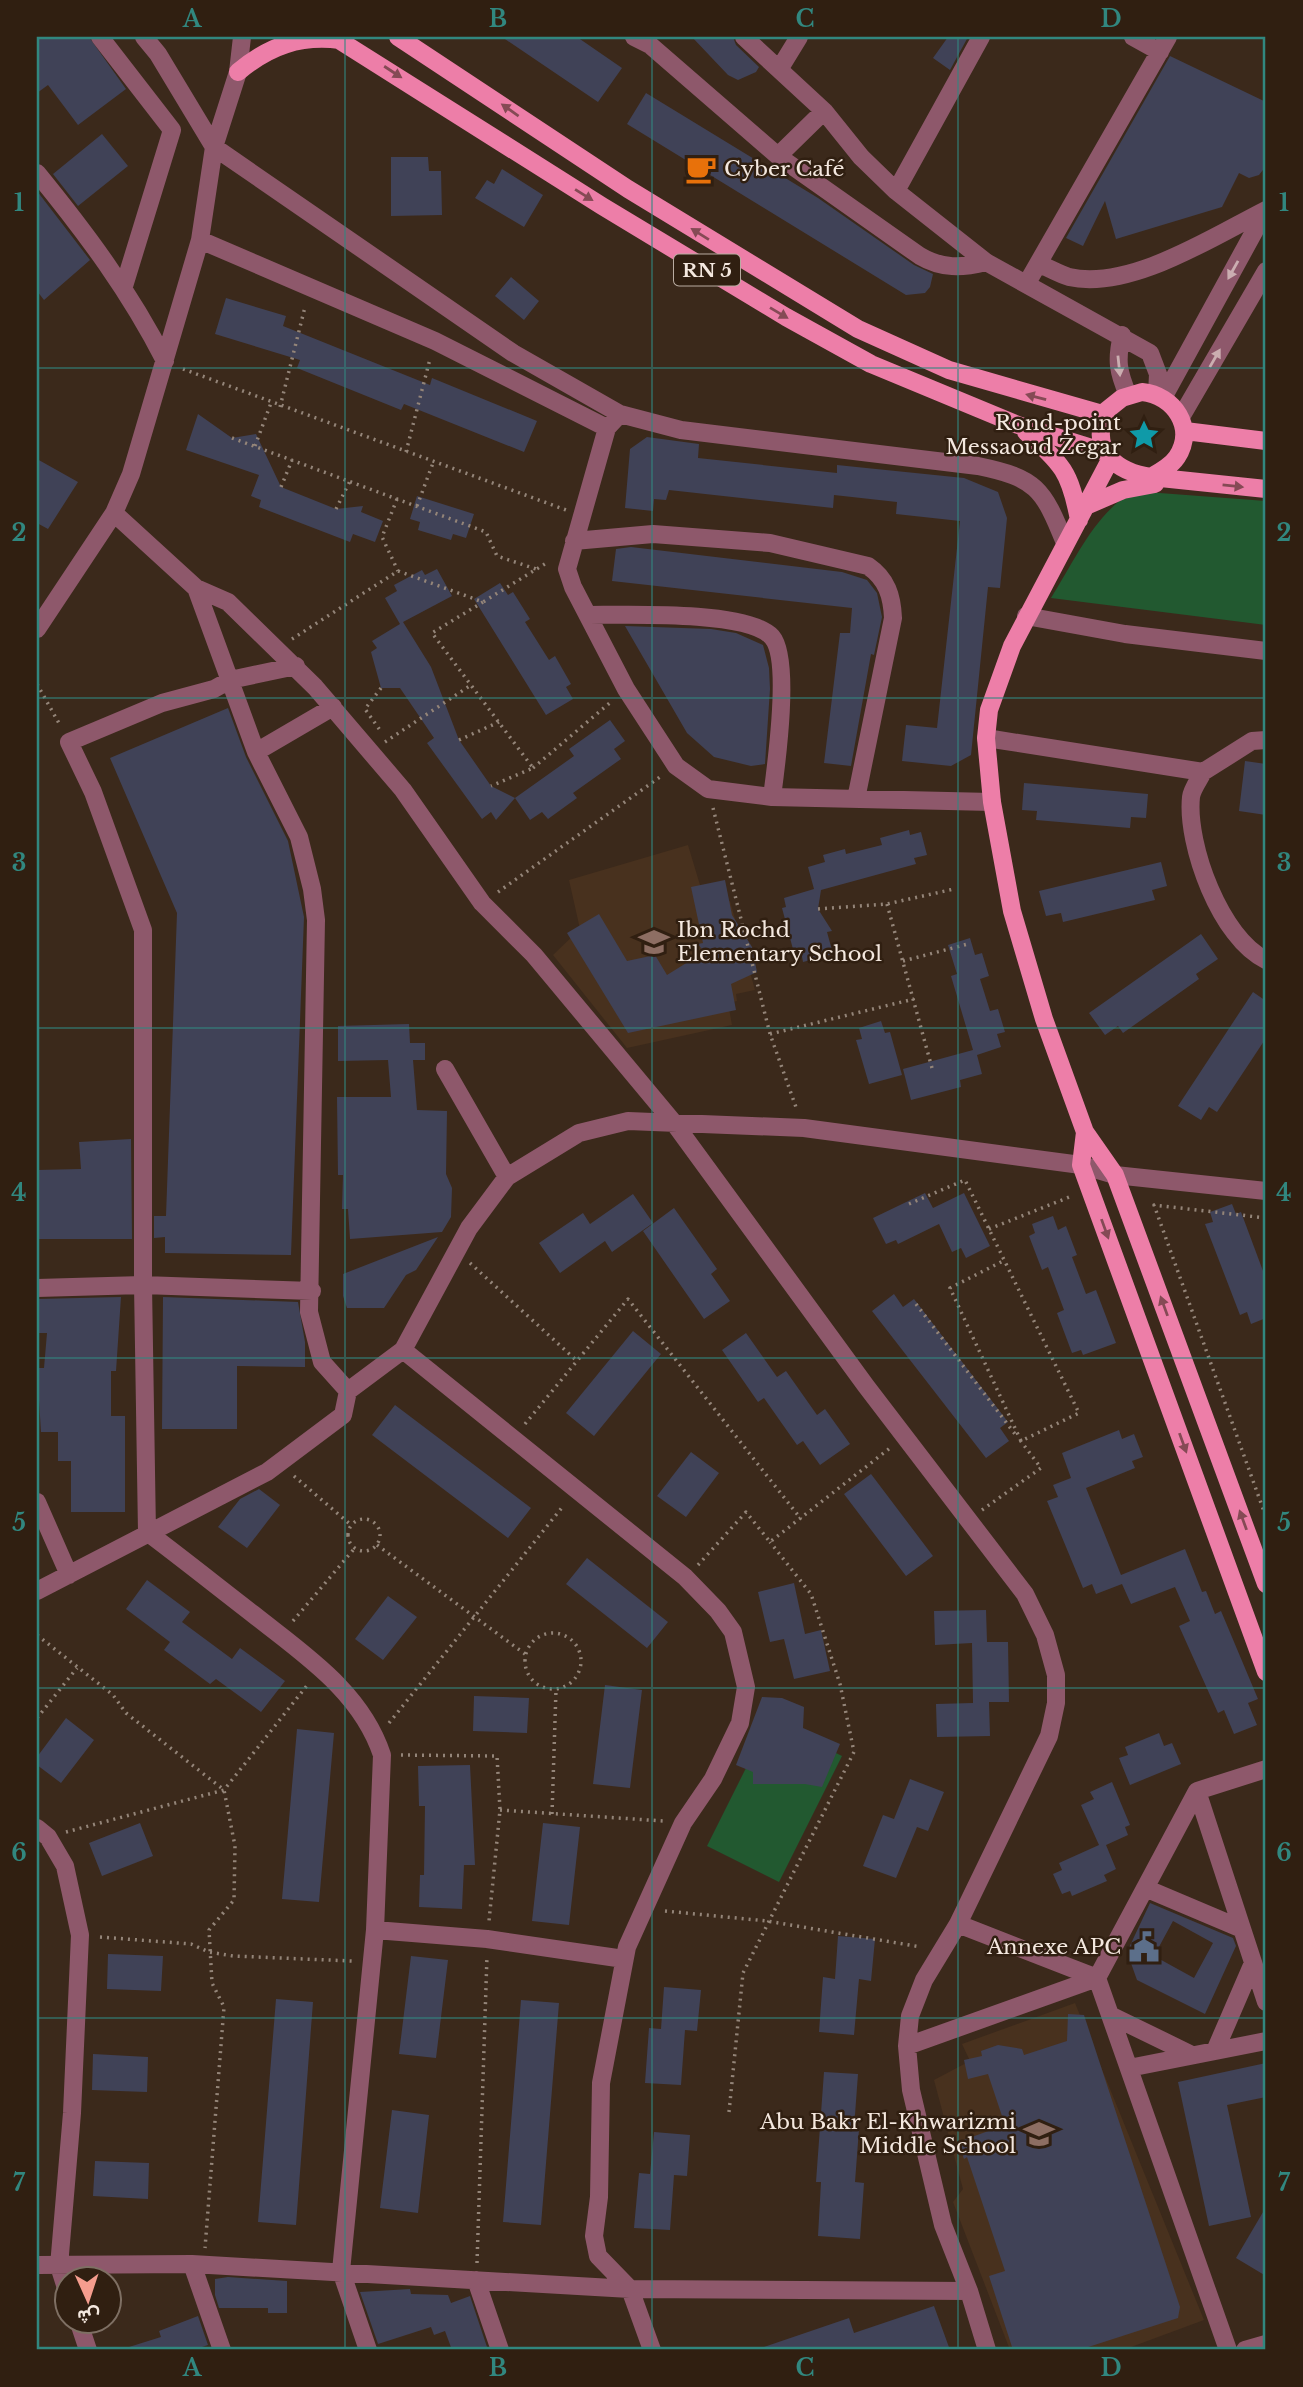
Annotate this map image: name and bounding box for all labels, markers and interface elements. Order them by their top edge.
text: A [182,5,203,33]
text: B [489,5,507,33]
text: C [796,5,814,33]
text: D [1100,5,1122,33]
one-way arrow [383,66,402,79]
one-way arrow [501,103,519,117]
cafe icon: Cyber Café [684,152,718,186]
place label: Cyber Café [724,156,844,182]
one-way arrow [575,188,594,201]
text: 1 [14,189,24,217]
text: 1 [1279,189,1289,217]
one-way arrow [691,227,710,240]
road number: RN 5 [674,254,740,286]
one-way arrow [1227,260,1239,280]
one-way arrow [769,307,788,319]
one-way arrow [1209,348,1221,368]
one-way arrow [1114,355,1125,377]
one-way arrow [1025,391,1047,402]
place label: Rond-point Messaoud Zegar [945,410,1121,460]
place icon: Rond-point Messaoud Zegar [1127,418,1161,452]
one-way arrow [1222,481,1244,492]
text: 2 [12,519,26,547]
text: 2 [1277,519,1291,547]
text: 3 [12,849,26,877]
text: 3 [1277,849,1291,877]
place label: Ibn Rochd Elementary School [677,917,882,967]
school or university icon: Ibn Rochd Elementary School [637,925,671,959]
text: 4 [11,1179,27,1207]
text: 4 [1276,1179,1292,1207]
one-way arrow [1099,1219,1110,1240]
one-way arrow [1158,1296,1169,1317]
one-way arrow [1177,1432,1188,1453]
text: 5 [12,1509,26,1537]
one-way arrow [1237,1509,1248,1530]
text: 5 [1277,1509,1291,1537]
text: 6 [11,1839,27,1867]
text: 6 [1276,1839,1292,1867]
public building icon: Annexe APC [1127,1930,1161,1964]
place label: Annexe APC [986,1934,1121,1960]
place label: Abu Bakr El-Khwarizmi Middle School [759,2109,1016,2159]
school or university icon: Abu Bakr El-Khwarizmi Middle School [1022,2117,1056,2151]
text: 7 [13,2169,26,2197]
text: 7 [1278,2169,1291,2197]
north arrow [52,2264,122,2334]
text: ش [77,2304,101,2329]
text: A [182,2354,203,2382]
text: B [489,2354,507,2382]
text: C [796,2354,814,2382]
text: D [1100,2354,1122,2382]

